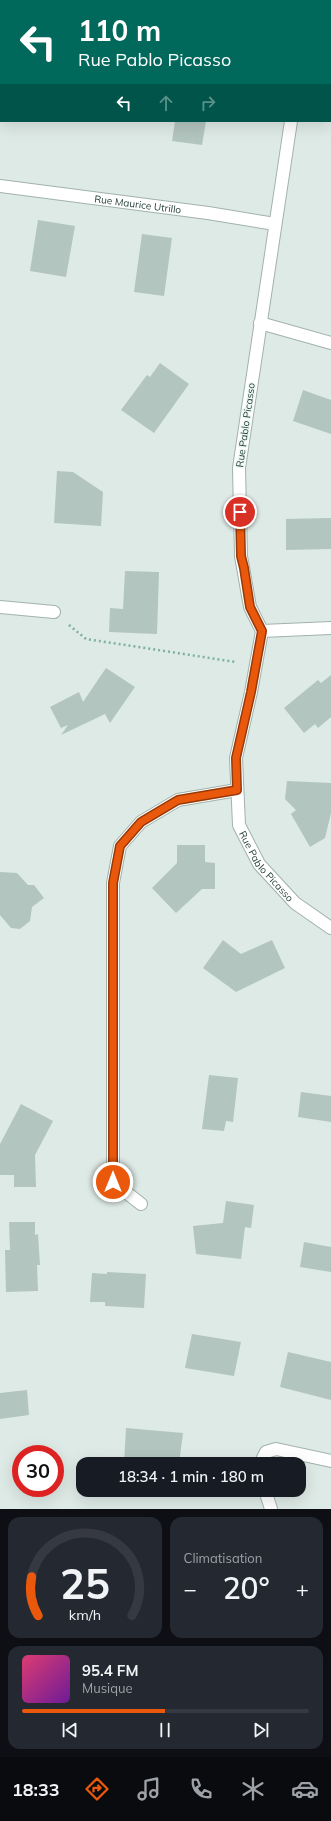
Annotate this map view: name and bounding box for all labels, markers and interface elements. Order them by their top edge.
text: 110 m [78,13,161,48]
icon: left [12,16,64,68]
text: Rue Pablo Picasso [78,48,231,71]
icon: left [113,92,135,114]
icon: ahead [155,92,177,114]
icon: right [197,92,219,114]
street label: Rue Maurice Utrillo [94,192,182,217]
street label: Rue Pablo Picasso [233,382,258,468]
pin [223,495,257,529]
icon: arrive [229,501,251,523]
street label: Rue Pablo Picasso [236,829,297,905]
position arrow [92,1161,134,1203]
speed limit sign: 30 [12,1445,64,1497]
text: 18:34 · 1 min · 180 m [118,1467,264,1486]
text: Climatisation [184,1550,262,1566]
text: 25 [60,1556,110,1608]
text: 20° [223,1569,270,1607]
text: − [184,1575,197,1603]
text: + [296,1575,309,1603]
text: km/h [69,1605,101,1623]
text: 95.4 FM [82,1661,138,1680]
text: Musique [82,1680,133,1696]
icon: previous [59,1719,81,1741]
icon: pause [154,1719,176,1741]
icon: next [250,1719,272,1741]
icon: directions [83,1775,111,1803]
icon: music [135,1775,163,1803]
icon: phone [187,1775,215,1803]
icon: climate [239,1775,267,1803]
icon: car [291,1775,319,1803]
text: 18:33 [12,1778,60,1801]

